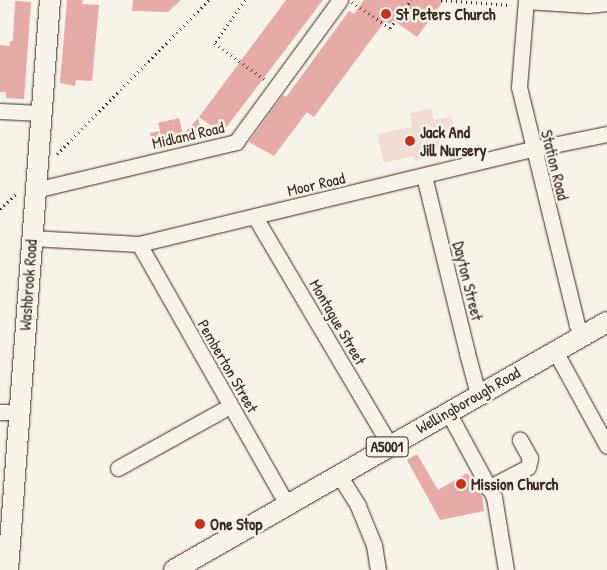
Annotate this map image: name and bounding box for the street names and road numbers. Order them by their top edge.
street label: Midland Road [150,117,226,153]
street label: Station Road [537,128,573,202]
street label: Moor Road [285,168,347,200]
street label: Washbrook Road [15,239,41,331]
street label: Dayton Street [449,240,487,322]
street label: Montague Street [306,276,370,368]
street label: Pemberton Street [194,316,262,416]
street label: Wellingborough Road [413,362,523,438]
road number: A5001 [364,434,410,460]

